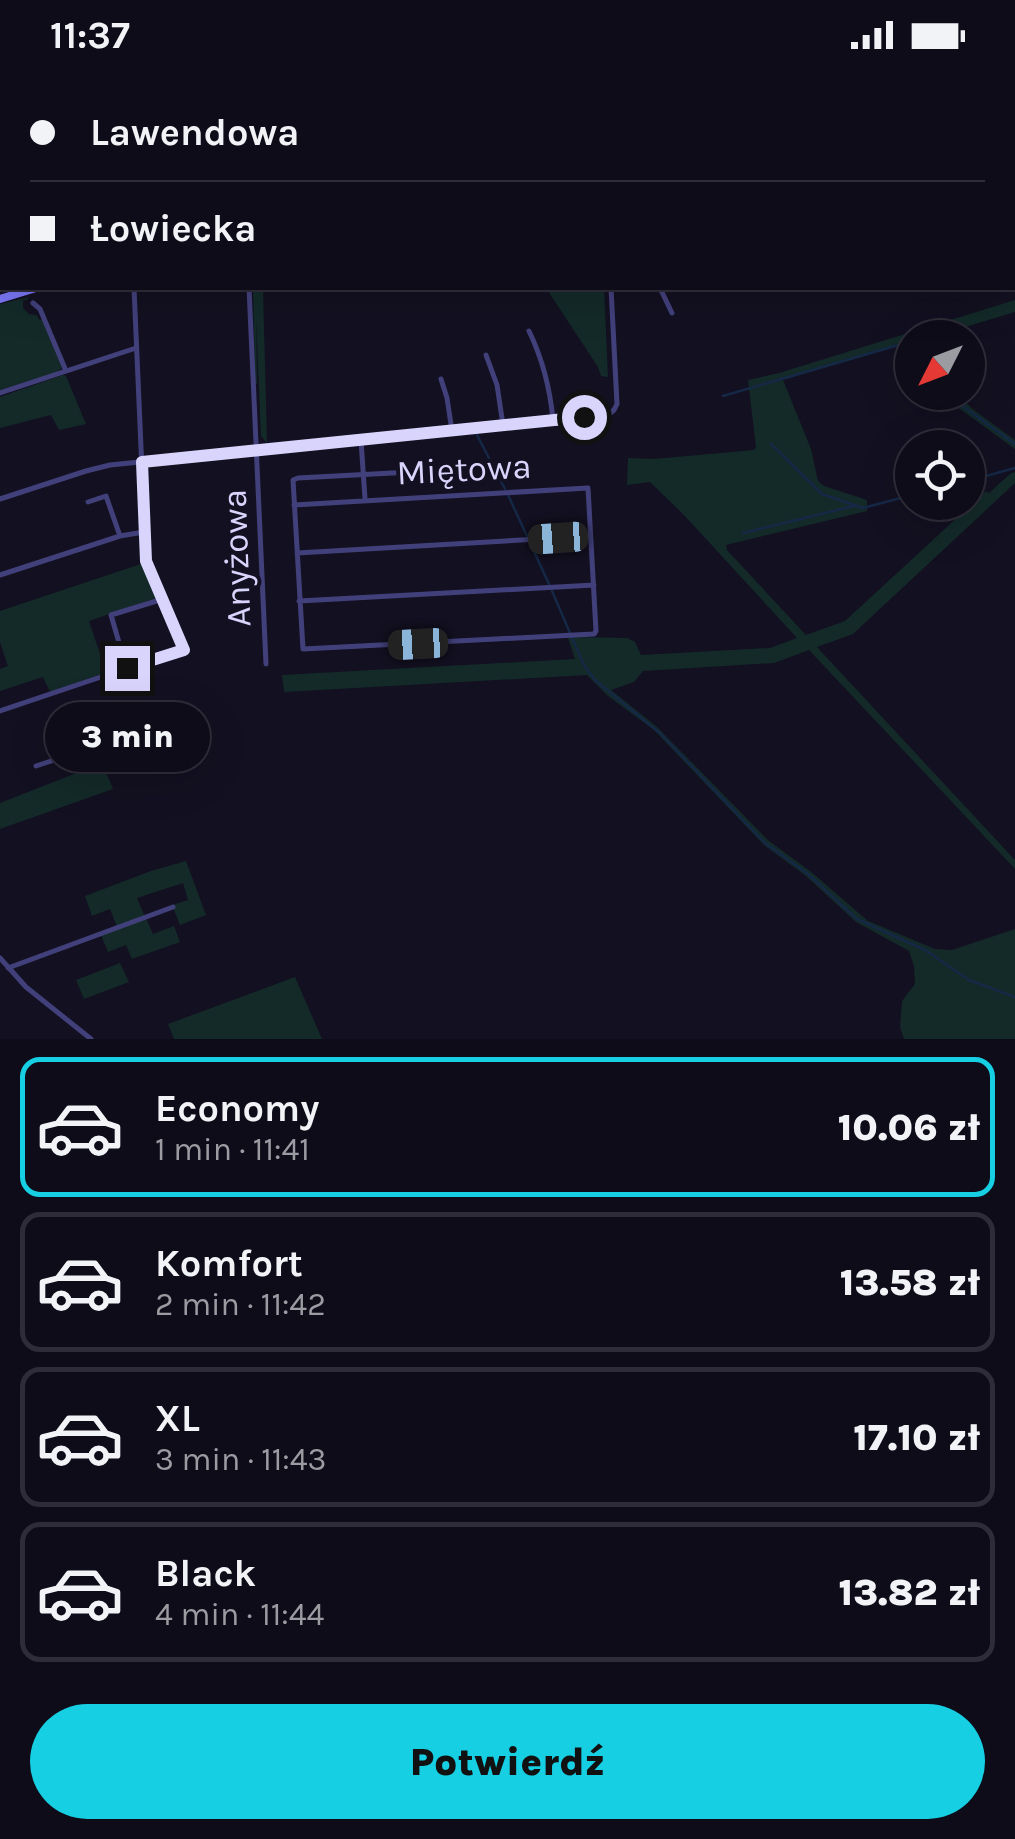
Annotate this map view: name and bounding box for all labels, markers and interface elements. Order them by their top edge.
text: 11:37 [50,13,130,58]
text: Lawendowa [90,110,300,155]
text: Łowiecka [90,206,257,251]
north arrow [895,320,985,410]
map controls [895,320,985,520]
route start [562,395,607,440]
button: locate [895,430,985,520]
street label: Miętowa [396,445,532,494]
street label: Anyżowa [214,488,259,628]
car [527,521,589,555]
car [387,627,449,661]
route end [105,646,150,691]
callout: 3 min [44,703,210,773]
text: 3 min [81,718,174,755]
icon: car [35,1082,125,1172]
text: Economy [155,1086,319,1131]
text: 10.06 zł [838,1105,980,1150]
text: 1 min · 11:41 [155,1131,310,1168]
icon: car [35,1237,125,1327]
text: Komfort [155,1241,303,1286]
text: 13.58 zł [840,1260,980,1305]
text: 2 min · 11:42 [155,1286,326,1323]
icon: car [35,1392,125,1482]
text: XL [155,1396,200,1441]
text: 17.10 zł [853,1415,980,1460]
text: 3 min · 11:43 [155,1441,327,1478]
icon: car [35,1547,125,1637]
text: Black [155,1551,256,1596]
text: 13.82 zł [839,1570,980,1615]
text: 4 min · 11:44 [155,1596,324,1633]
button: Potwierdź [30,1704,985,1819]

